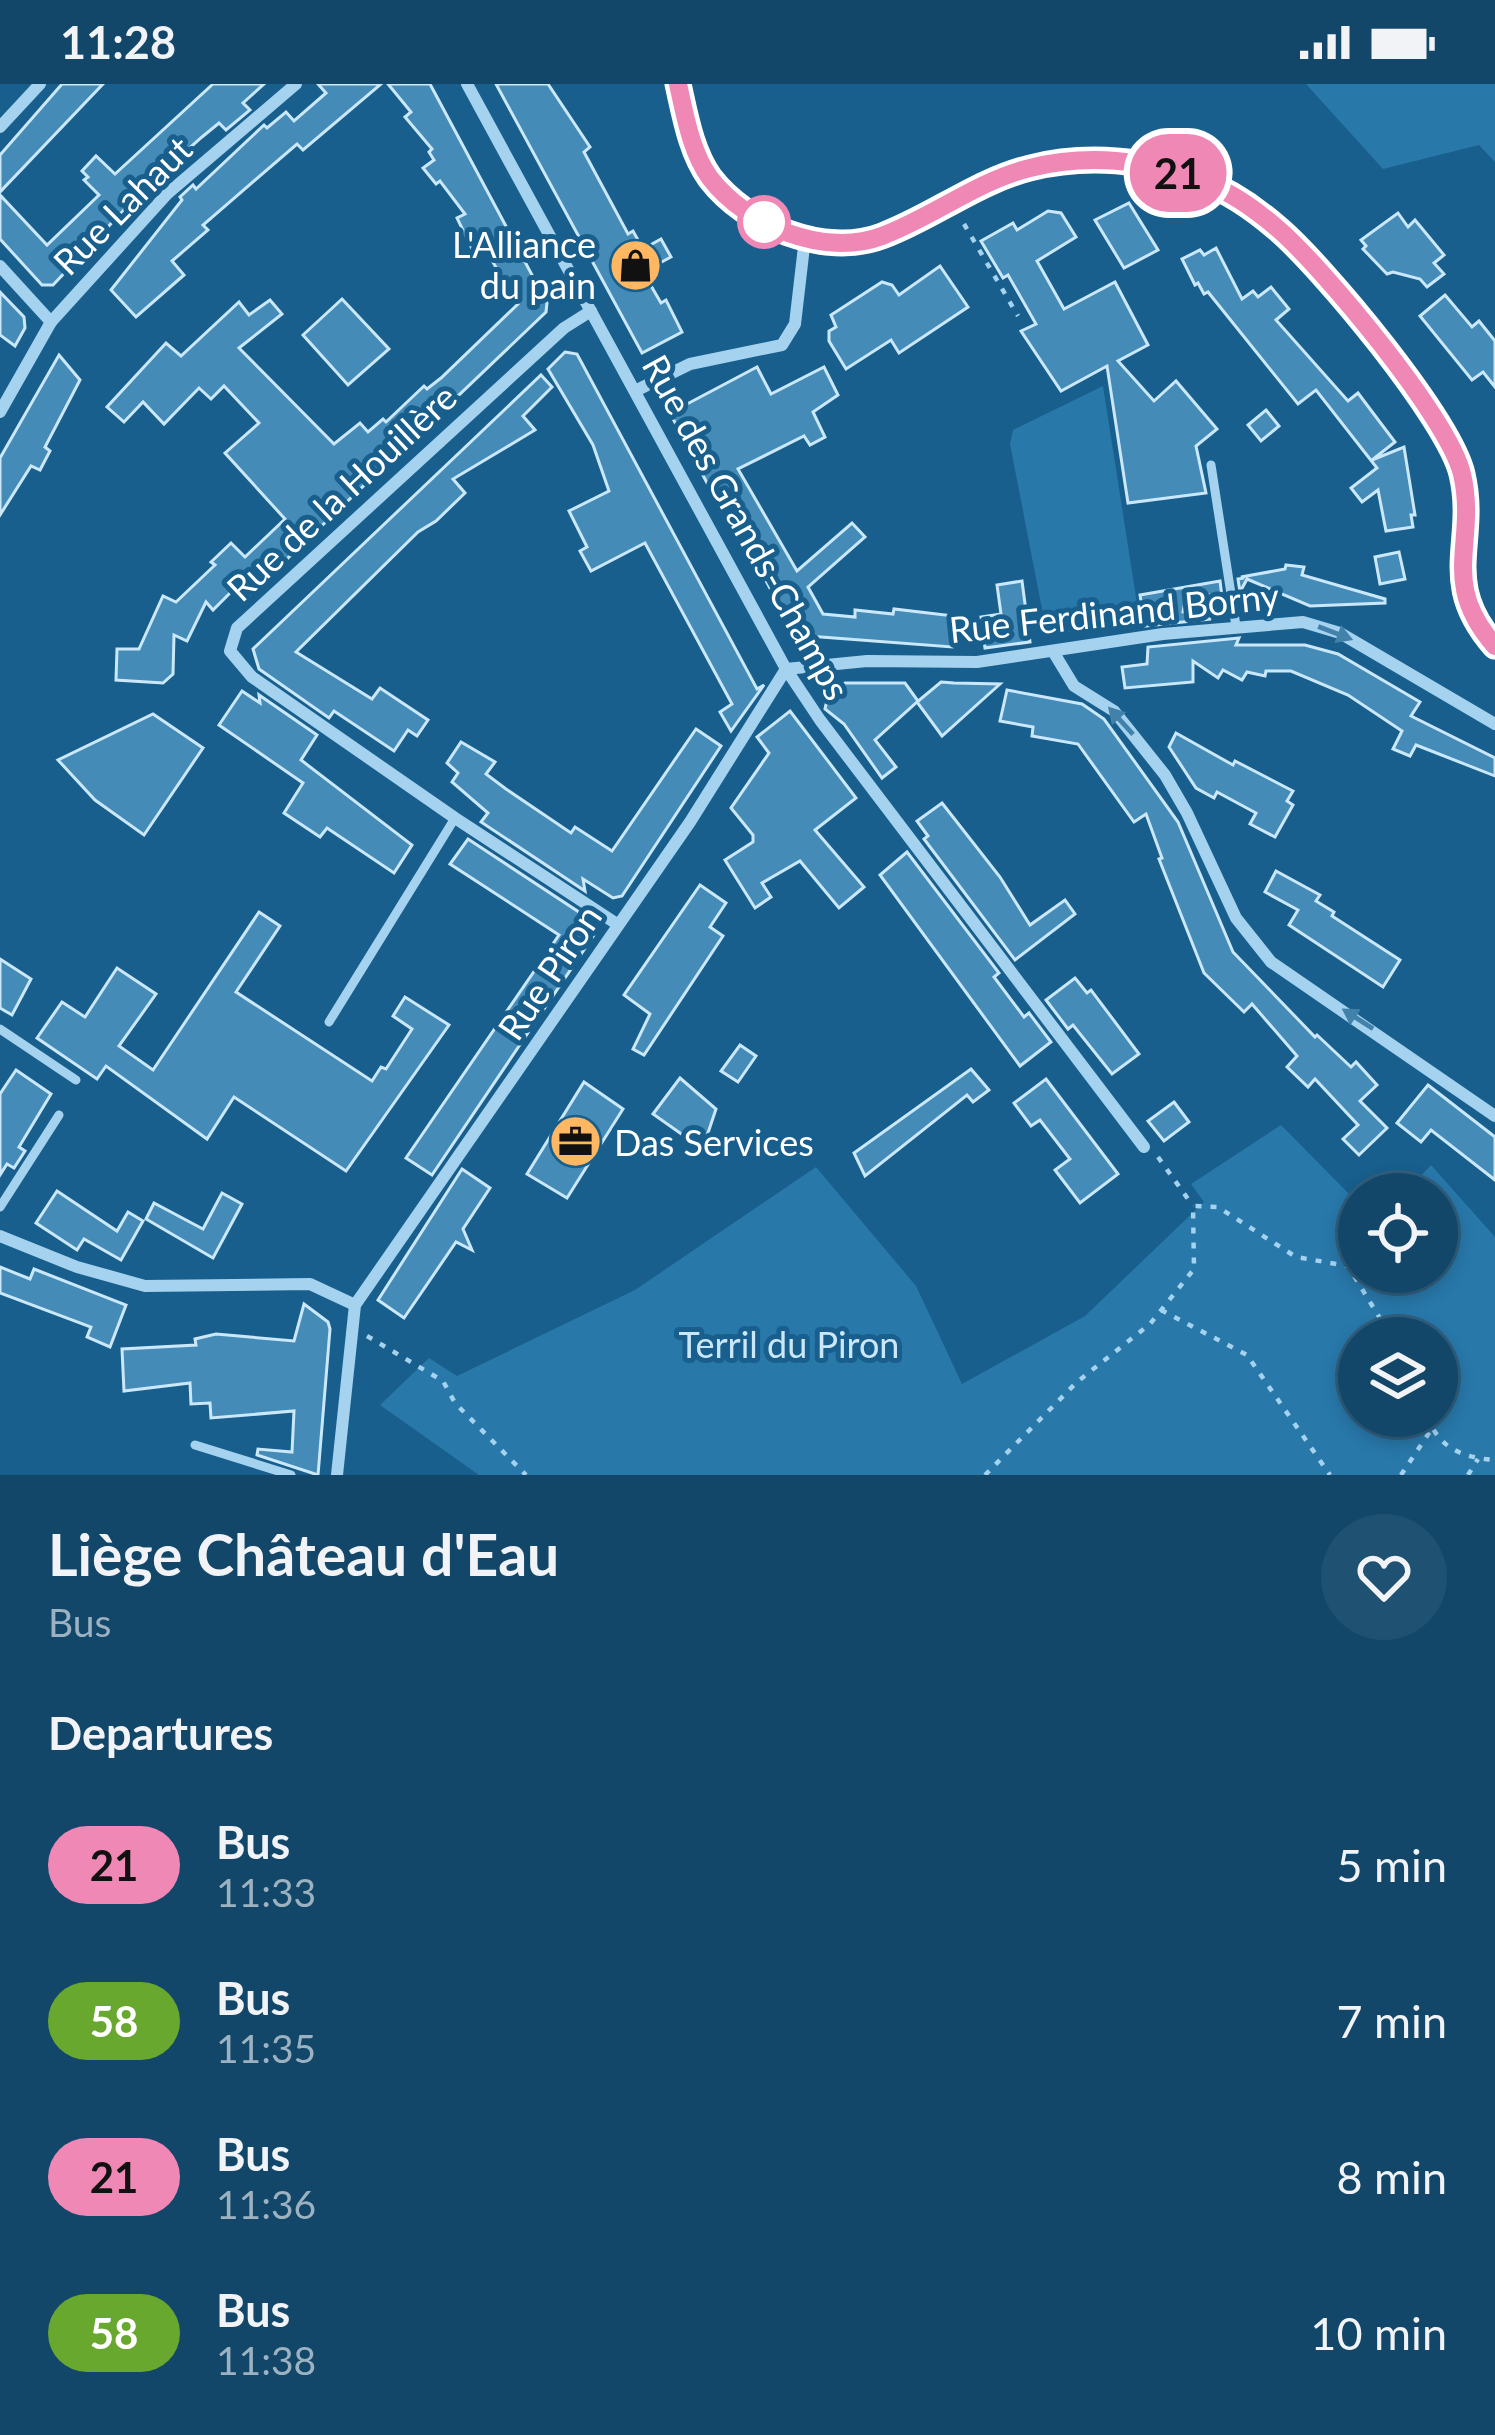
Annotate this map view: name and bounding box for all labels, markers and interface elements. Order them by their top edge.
text: 11:28 [60,15,176,69]
street label: Rue Lahaut [44,127,200,283]
line badge: 21 [1124,134,1232,212]
text: 21 [1154,148,1202,198]
unlabelled marker [739,197,789,247]
place label: L'Alliance du pain [452,222,596,307]
shop icon: L'Alliance du pain [607,237,663,293]
street label: Rue des Grands-Champs [634,347,860,707]
street label: Rue de la Houillère [217,374,465,610]
street label: Rue Ferdinand Borny [947,573,1281,651]
one-way arrow [1317,625,1353,643]
one-way arrow [1108,707,1135,736]
street label: Rue Piron [488,896,610,1048]
one-way arrow [1342,1009,1374,1031]
office icon: Das Services [547,1114,603,1170]
place label: Das Services [614,1120,814,1164]
map controls [1338,1173,1458,1437]
button: locate [1338,1173,1458,1293]
button: layers [1338,1317,1458,1437]
park label: Terril du Piron [679,1322,899,1366]
button: heart [1321,1514,1447,1640]
text: Liège Château d'Eau [48,1520,559,1588]
text: Bus [48,1599,111,1645]
text: Departures [48,1706,273,1760]
text: Bus [216,1815,290,1869]
text: 5 min [1336,1838,1447,1892]
text: 21 [90,1840,138,1890]
text: 11:33 [216,1869,316,1915]
text: Bus [216,1971,290,2025]
text: 7 min [1336,1994,1447,2048]
text: 58 [90,1996,138,2046]
text: 11:35 [216,2025,316,2071]
text: Bus [216,2127,290,2181]
text: 8 min [1336,2150,1447,2204]
text: 21 [90,2152,138,2202]
text: 11:36 [216,2181,316,2227]
text: Bus [216,2283,290,2337]
text: 10 min [1310,2306,1447,2360]
text: 58 [90,2308,138,2358]
text: 11:38 [216,2337,316,2383]

